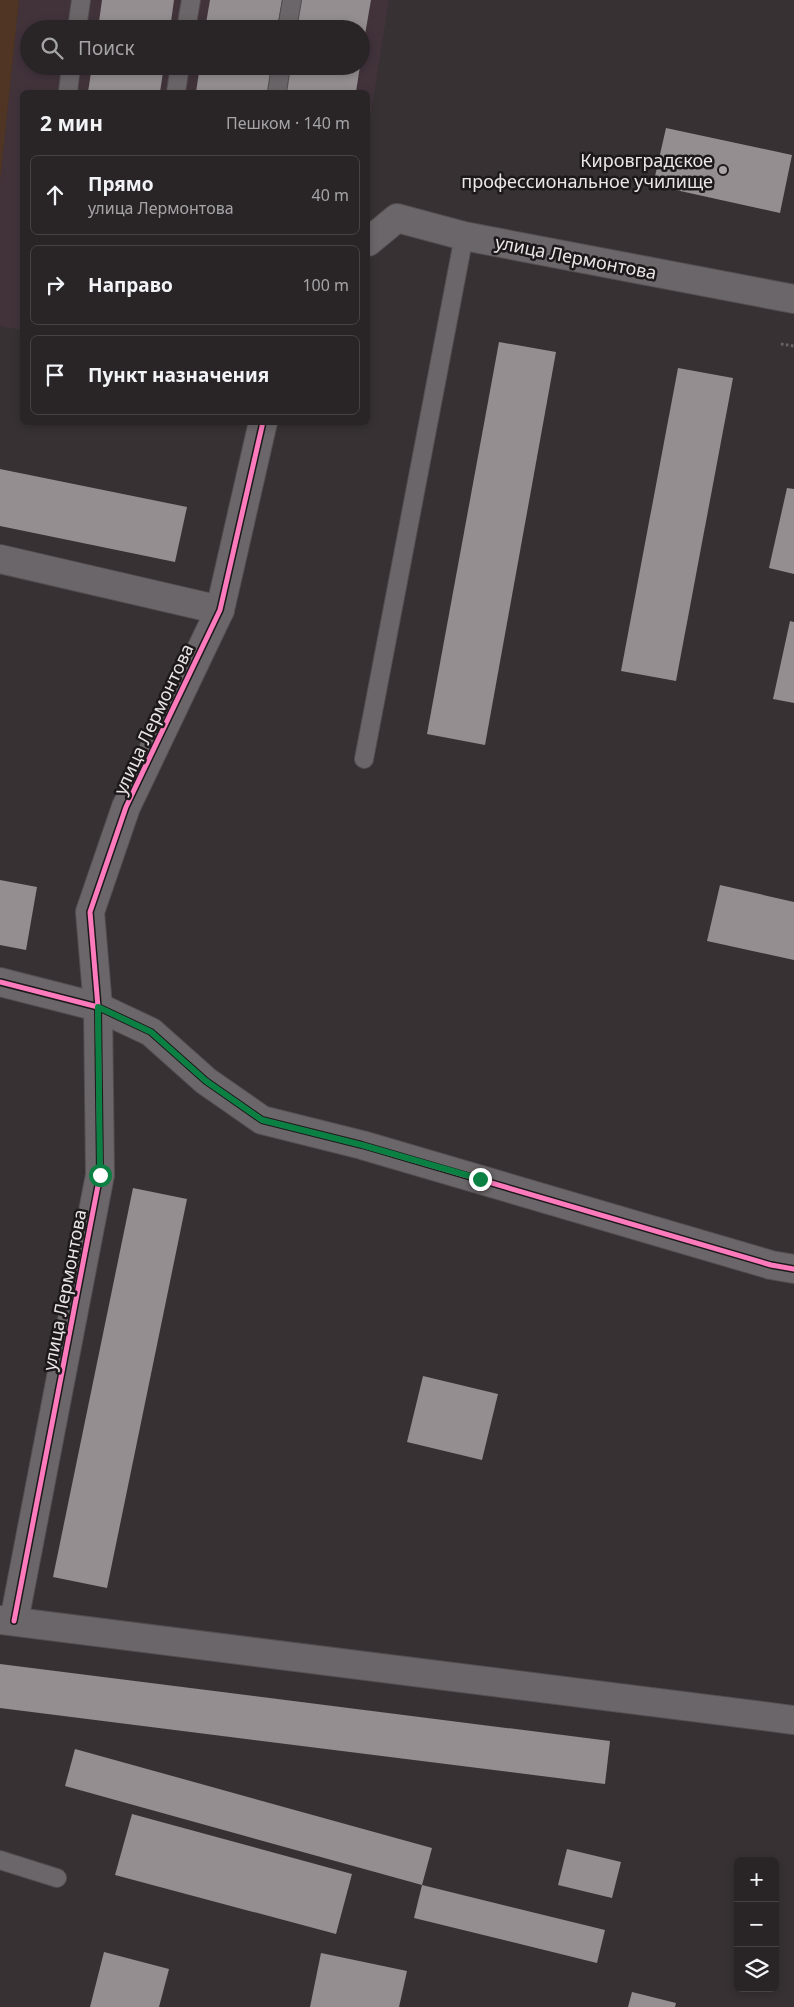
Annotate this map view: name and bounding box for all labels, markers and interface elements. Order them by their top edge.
search box [20,20,370,75]
icon: search [38,34,66,62]
text: Поиск [78,35,134,61]
text: 2 мин [40,109,103,137]
text: Пешком · 140 m [226,112,350,134]
place label: Кировградское профессиональное училище [461,148,713,193]
marker: Кировградское профессиональное училище [717,164,729,176]
text: Прямо [88,171,154,197]
icon: ahead [41,181,69,209]
text: 40 m [312,184,349,206]
text: улица Лермонтова [88,197,234,219]
street label: улица Лермонтова [493,230,659,284]
icon: right [41,271,69,299]
text: Направо [88,272,173,298]
text: 100 m [302,274,349,296]
icon: arrive [41,361,69,389]
text: Пункт назначения [88,362,269,388]
street label: улица Лермонтова [108,640,198,798]
route start [89,1164,112,1187]
route end [469,1168,492,1191]
street label: улица Лермонтова [37,1207,91,1373]
map controls [734,1857,779,1992]
button: + [734,1857,779,1902]
button: − [734,1902,779,1947]
button: layers [734,1947,779,1992]

